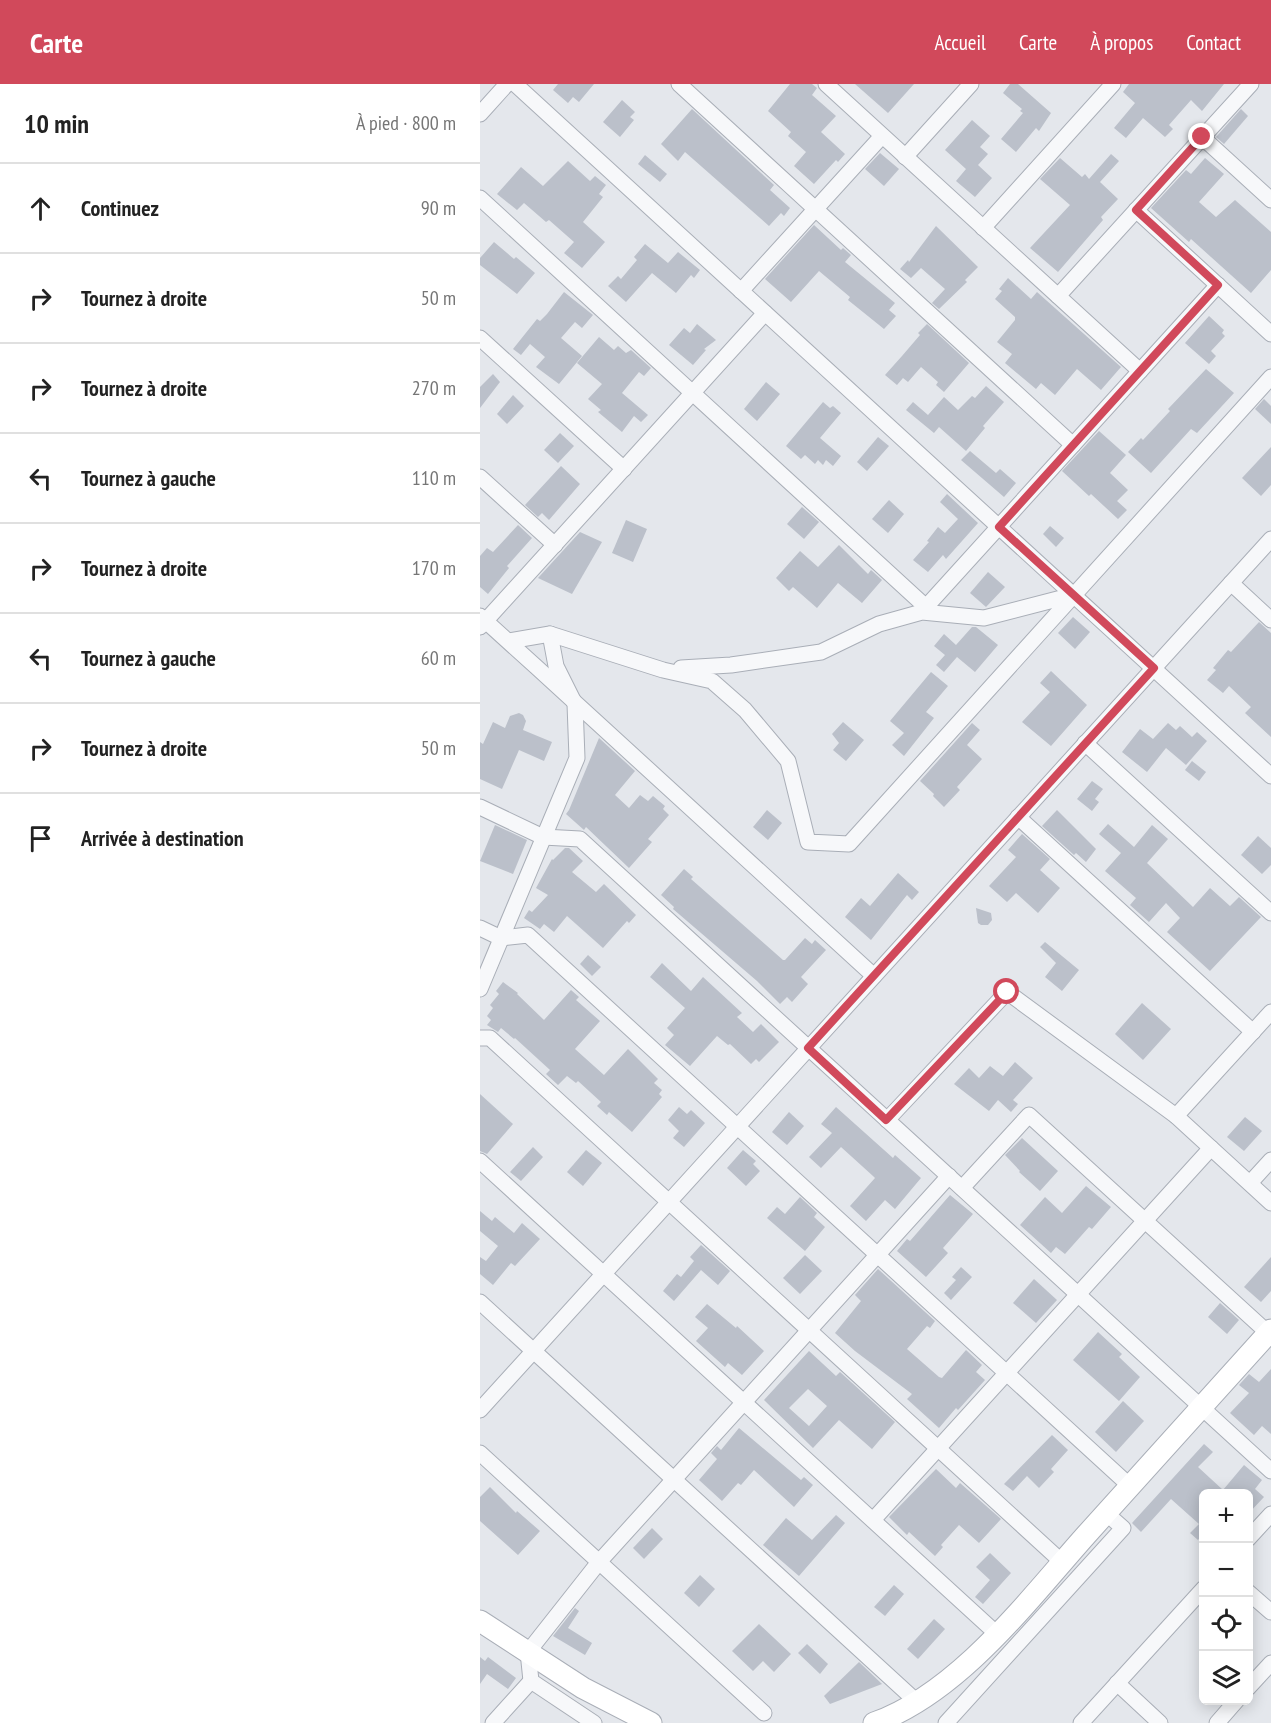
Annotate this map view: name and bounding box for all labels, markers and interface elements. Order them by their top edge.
text: Carte [30,24,83,61]
text: Accueil [934,29,986,56]
text: Carte [1019,29,1057,56]
text: À propos [1090,29,1153,56]
text: Contact [1186,29,1241,56]
text: 10 min [24,107,89,140]
text: À pied · 800 m [356,110,456,136]
route end [1188,123,1214,149]
icon: ahead [24,192,57,225]
text: Continuez [81,194,159,222]
text: 90 m [421,195,456,221]
icon: right [24,282,57,315]
text: Tournez à droite [81,284,207,312]
text: 50 m [421,285,456,311]
icon: right [24,372,57,405]
text: Tournez à droite [81,374,207,402]
text: 270 m [412,375,456,401]
icon: left [24,462,57,495]
text: Tournez à gauche [81,464,216,492]
text: 110 m [412,465,456,491]
icon: right [24,552,57,585]
text: Tournez à droite [81,554,207,582]
text: 170 m [412,555,456,581]
icon: left [24,642,57,675]
text: Tournez à gauche [81,644,216,672]
text: 60 m [421,645,456,671]
icon: right [24,732,57,765]
text: Tournez à droite [81,734,207,762]
text: 50 m [421,735,456,761]
icon: arrive [24,822,57,855]
text: Arrivée à destination [81,824,244,852]
route start [993,978,1019,1004]
map controls [1199,1489,1253,1705]
button: + [1199,1489,1253,1543]
button: − [1199,1543,1253,1597]
button: locate [1199,1597,1253,1651]
button: layers [1199,1651,1253,1705]

